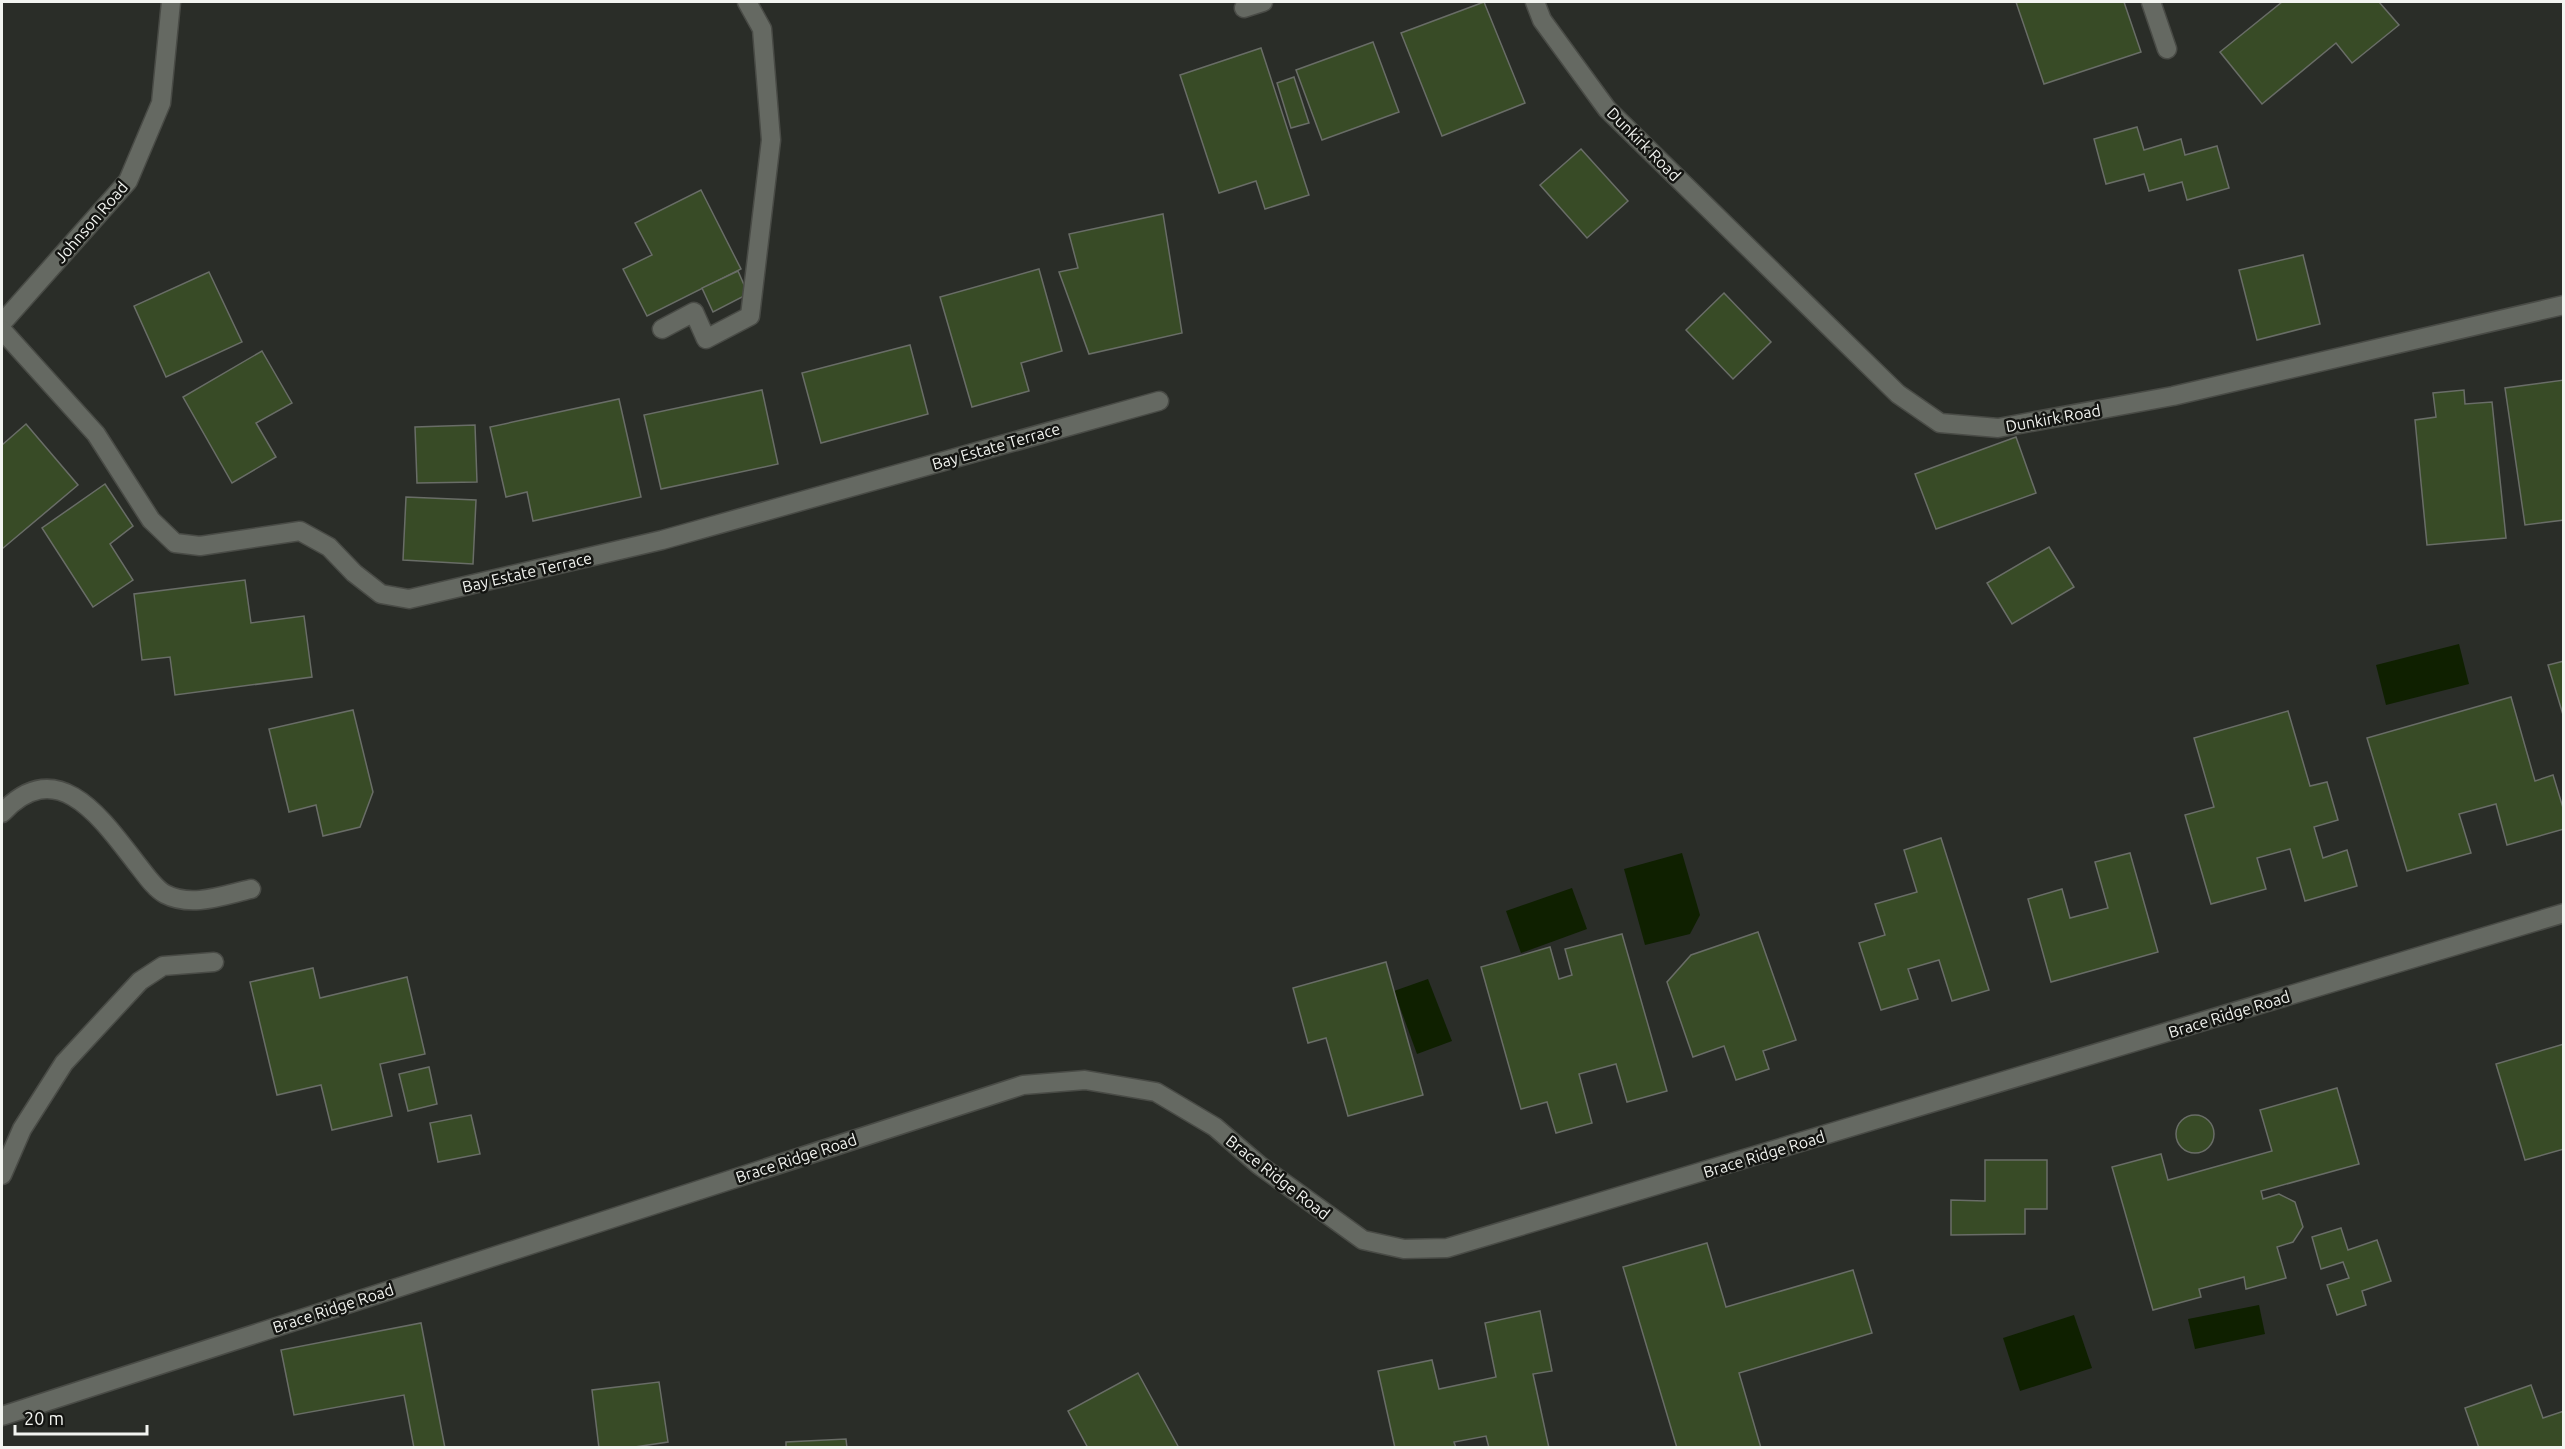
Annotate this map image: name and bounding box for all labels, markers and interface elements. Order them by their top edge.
street label: Dunkirk Road [1604,104,1684,184]
street label: Johnson Road [51,178,131,266]
street label: Dunkirk Road [2004,401,2102,435]
street label: Bay Estate Terrace [930,419,1062,473]
street label: Bay Estate Terrace [460,548,594,596]
street label: Brace Ridge Road [2166,987,2292,1041]
street label: Brace Ridge Road [1701,1127,1827,1181]
street label: Brace Ridge Road [733,1130,859,1186]
street label: Brace Ridge Road [1223,1131,1333,1223]
street label: Brace Ridge Road [270,1280,396,1336]
scale bar [15,1398,147,1436]
text: 20 m [24,1408,64,1428]

